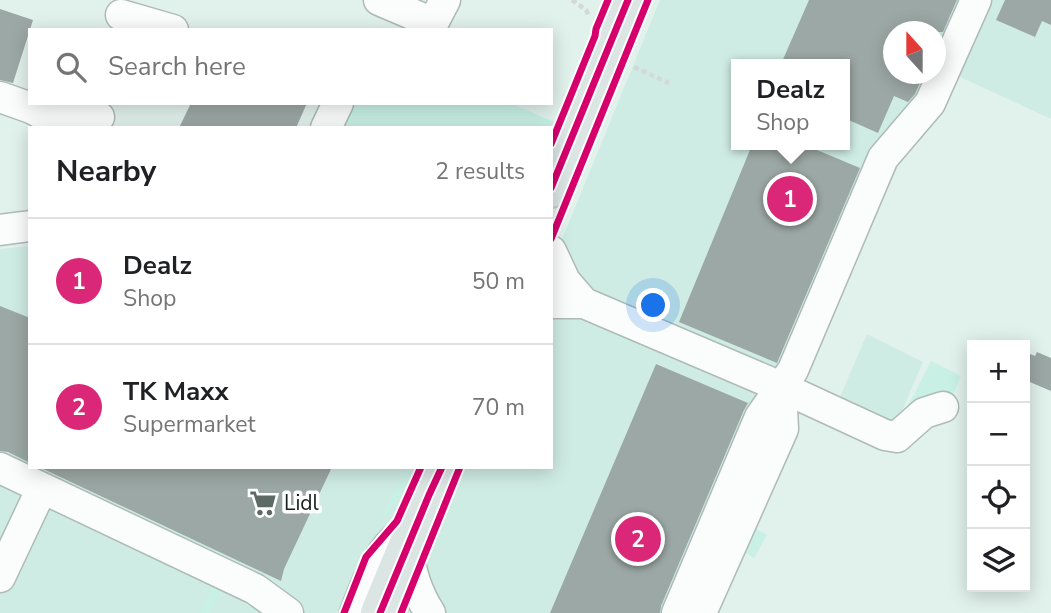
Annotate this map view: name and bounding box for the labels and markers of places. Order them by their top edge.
pin: 1 [767,173,813,225]
supermarket icon: Lidl [248,488,278,518]
place label: Lidl [284,489,320,517]
pin: 2 [615,513,661,565]

